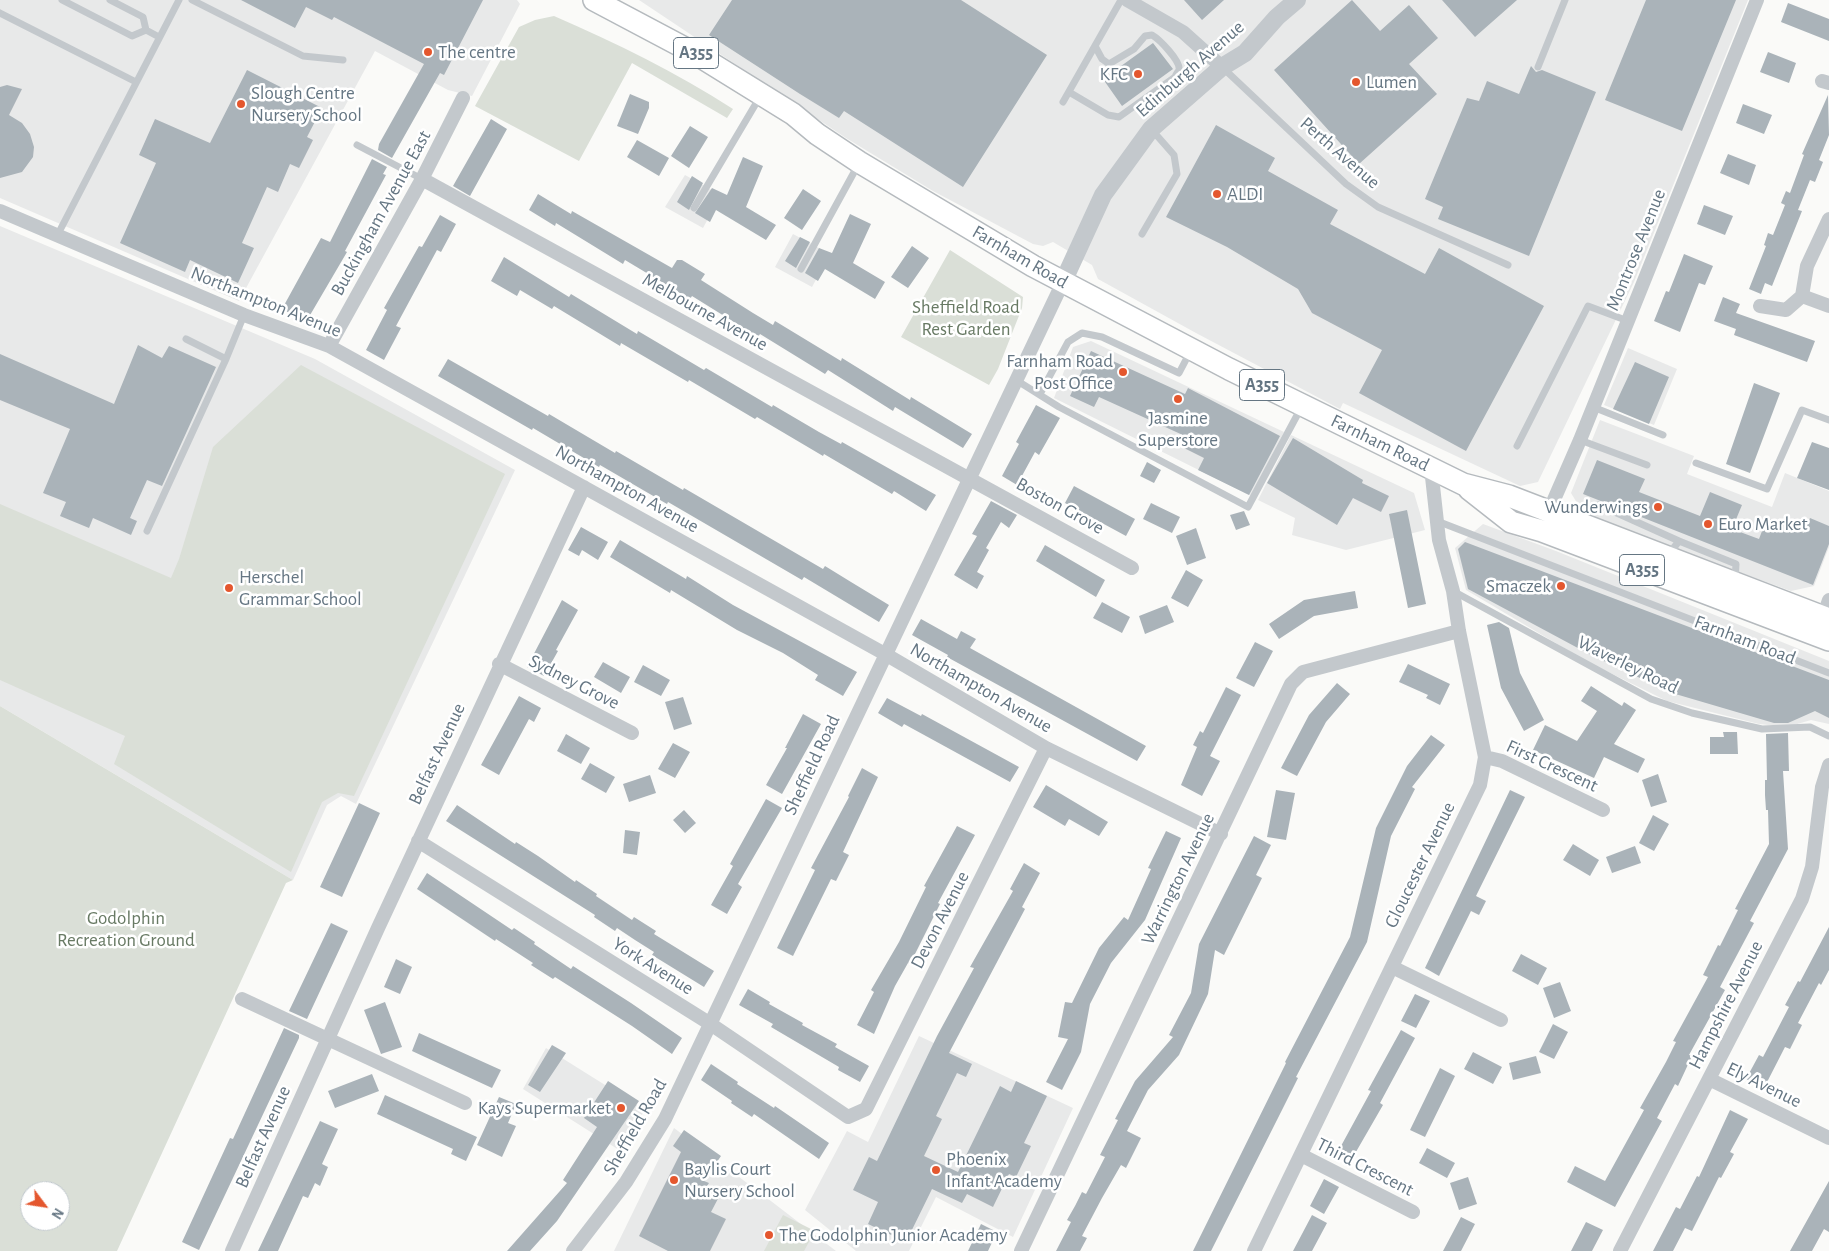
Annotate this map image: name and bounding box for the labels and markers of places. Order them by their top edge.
place label: The centre [438,41,516,63]
marker: The centre [422,46,434,58]
place label: KFC [1100,63,1128,85]
marker: KFC [1132,68,1144,80]
place label: Lumen [1366,71,1417,93]
marker: Lumen [1350,76,1362,88]
place label: Slough Centre Nursery School [251,82,362,126]
marker: Slough Centre Nursery School [235,98,247,110]
place label: ALDI [1227,183,1263,205]
marker: ALDI [1211,188,1223,200]
place label: Farnham Road Post Office [1006,350,1113,394]
marker: Farnham Road Post Office [1117,366,1129,378]
marker: Jasmine Superstore [1172,393,1184,405]
place label: Jasmine Superstore [1138,407,1218,451]
place label: Wunderwings [1544,496,1648,518]
marker: Wunderwings [1652,501,1664,513]
place label: Euro Market [1718,513,1808,535]
marker: Euro Market [1702,518,1714,530]
place label: Herschel Grammar School [239,566,362,610]
place label: Smaczek [1486,575,1551,597]
marker: Smaczek [1555,580,1567,592]
marker: Herschel Grammar School [223,582,235,594]
place label: Kays Supermarket [478,1097,611,1119]
marker: Kays Supermarket [615,1102,627,1114]
place label: Phoenix Infant Academy [946,1148,1062,1192]
place label: Baylis Court Nursery School [684,1158,795,1202]
marker: Phoenix Infant Academy [930,1164,942,1176]
marker: Baylis Court Nursery School [668,1174,680,1186]
place label: The Godolphin Junior Academy [779,1224,1007,1246]
marker: The Godolphin Junior Academy [763,1229,775,1241]

